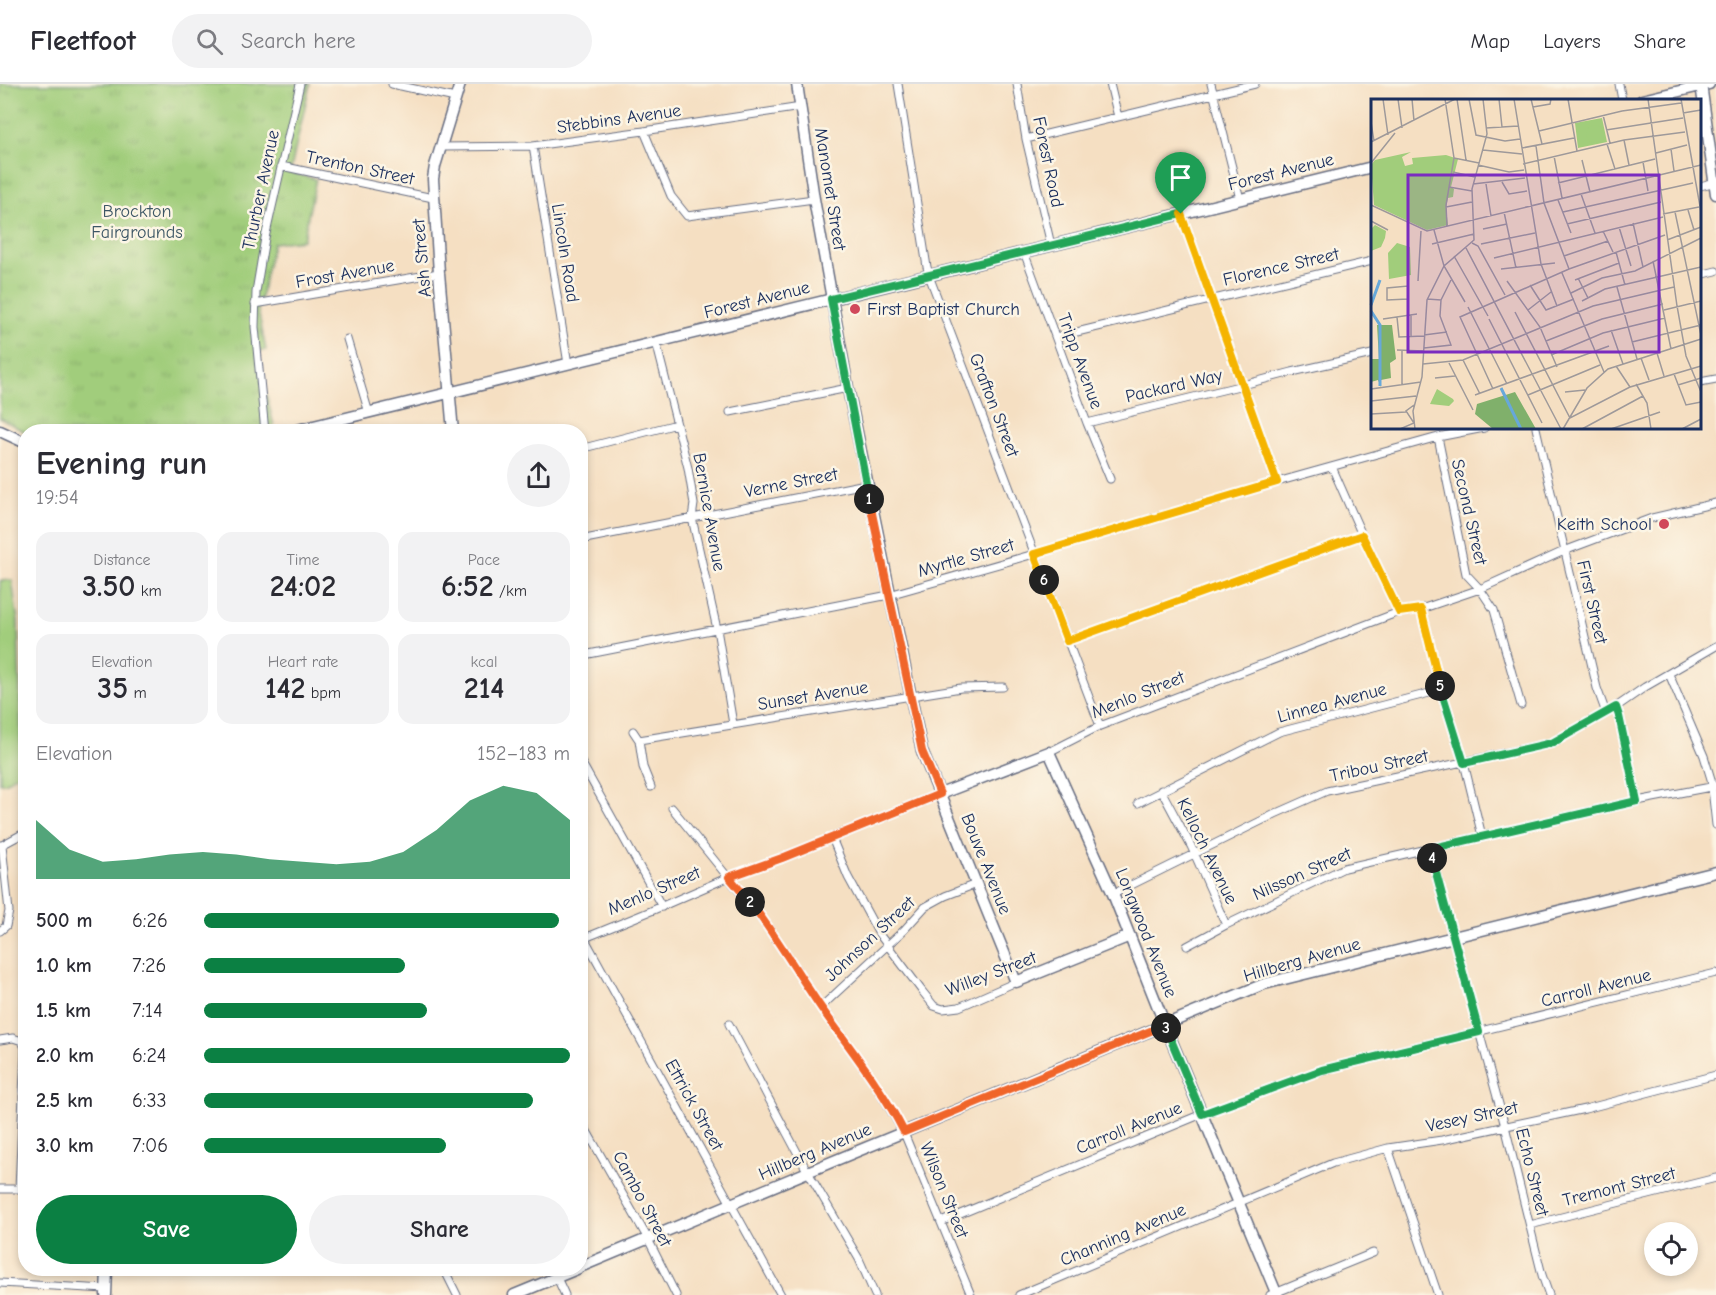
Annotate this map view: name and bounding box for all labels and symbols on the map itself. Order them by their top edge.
inset map [1371,99,1701,429]
street label: Stebbins Avenue [556,100,682,138]
street label: Forest Road [1028,115,1068,209]
street label: Manomet Street [810,126,850,253]
street label: Thurber Avenue [238,128,284,252]
street label: Trenton Street [304,146,417,190]
street label: Forest Avenue [1226,149,1336,195]
pin [1155,152,1206,214]
park label: Brockton Fairgrounds [91,201,183,243]
street label: Lincoln Road [547,202,583,304]
street label: Ash Street [408,217,436,298]
street label: Florence Street [1221,243,1342,291]
street label: Frost Avenue [294,255,396,293]
street label: Forest Avenue [702,277,812,323]
place label: First Baptist Church [867,299,1020,320]
marker: First Baptist Church [848,302,862,316]
street label: Tripp Avenue [1053,310,1107,412]
street label: Grafton Street [965,350,1024,461]
street label: Packard Way [1124,364,1225,407]
street label: Bernice Avenue [688,451,730,573]
street label: Second Street [1447,457,1492,568]
street label: Verne Street [742,463,840,502]
pin: 1 [854,484,884,514]
place label: Keith School [1557,514,1652,535]
marker: Keith School [1657,517,1671,531]
street label: Myrtle Street [915,534,1018,582]
street label: First Street [1572,558,1612,647]
pin: 6 [1029,565,1059,595]
street label: Menlo Street [1088,666,1188,723]
pin: 5 [1425,671,1455,701]
street label: Sunset Avenue [756,677,870,715]
street label: Linnea Avenue [1275,678,1389,728]
street label: Tribou Street [1328,745,1431,787]
street label: Kelloch Avenue [1172,794,1242,908]
street label: Bouve Avenue [956,811,1016,917]
street label: Nilsson Street [1250,843,1355,905]
pin: 4 [1417,843,1447,873]
street label: Menlo Street [605,862,704,920]
street label: Longwood Avenue [1110,865,1182,1001]
pin: 2 [735,887,765,917]
street label: Johnson Street [821,891,920,986]
street label: Hillberg Avenue [1241,933,1363,987]
street label: Willey Street [943,947,1040,1001]
street label: Carroll Avenue [1539,964,1653,1012]
pin: 3 [1151,1013,1181,1043]
street label: Ettrick Street [660,1056,728,1155]
street label: Carroll Avenue [1073,1097,1185,1159]
street label: Vesey Street [1424,1097,1521,1137]
street label: Hillberg Avenue [755,1119,875,1185]
street label: Echo Street [1511,1126,1553,1219]
street label: Wilson Street [915,1139,973,1242]
street label: Cambo Street [608,1148,676,1251]
street label: Tremont Street [1560,1163,1679,1211]
street label: Channing Avenue [1057,1199,1189,1271]

